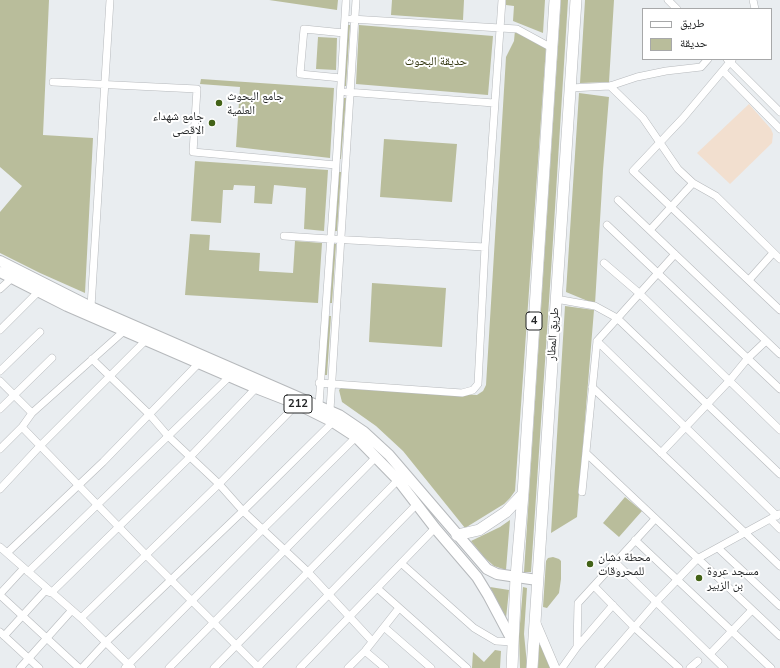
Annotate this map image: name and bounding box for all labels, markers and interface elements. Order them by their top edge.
legend [642,8,772,60]
text: طريق [680,15,705,30]
text: حديقة [680,35,708,50]
park label: حديقة البحوث [405,54,467,68]
place label: جامع البحوث العلمية [227,89,284,117]
marker: جامع البحوث العلمية [214,98,224,108]
place label: جامع شهداء الاقصى [153,109,204,137]
marker: جامع شهداء الاقصى [207,118,217,128]
street label: طريق المطار [544,307,562,361]
road number: 4 [526,312,542,330]
road number: 212 [284,395,312,413]
place label: محطة دشان للمحروقات [598,550,650,578]
marker: محطة دشان للمحروقات [585,559,595,569]
place label: مسجد عروة بن الزبير [707,564,759,592]
marker: مسجد عروة بن الزبير [694,573,704,583]

